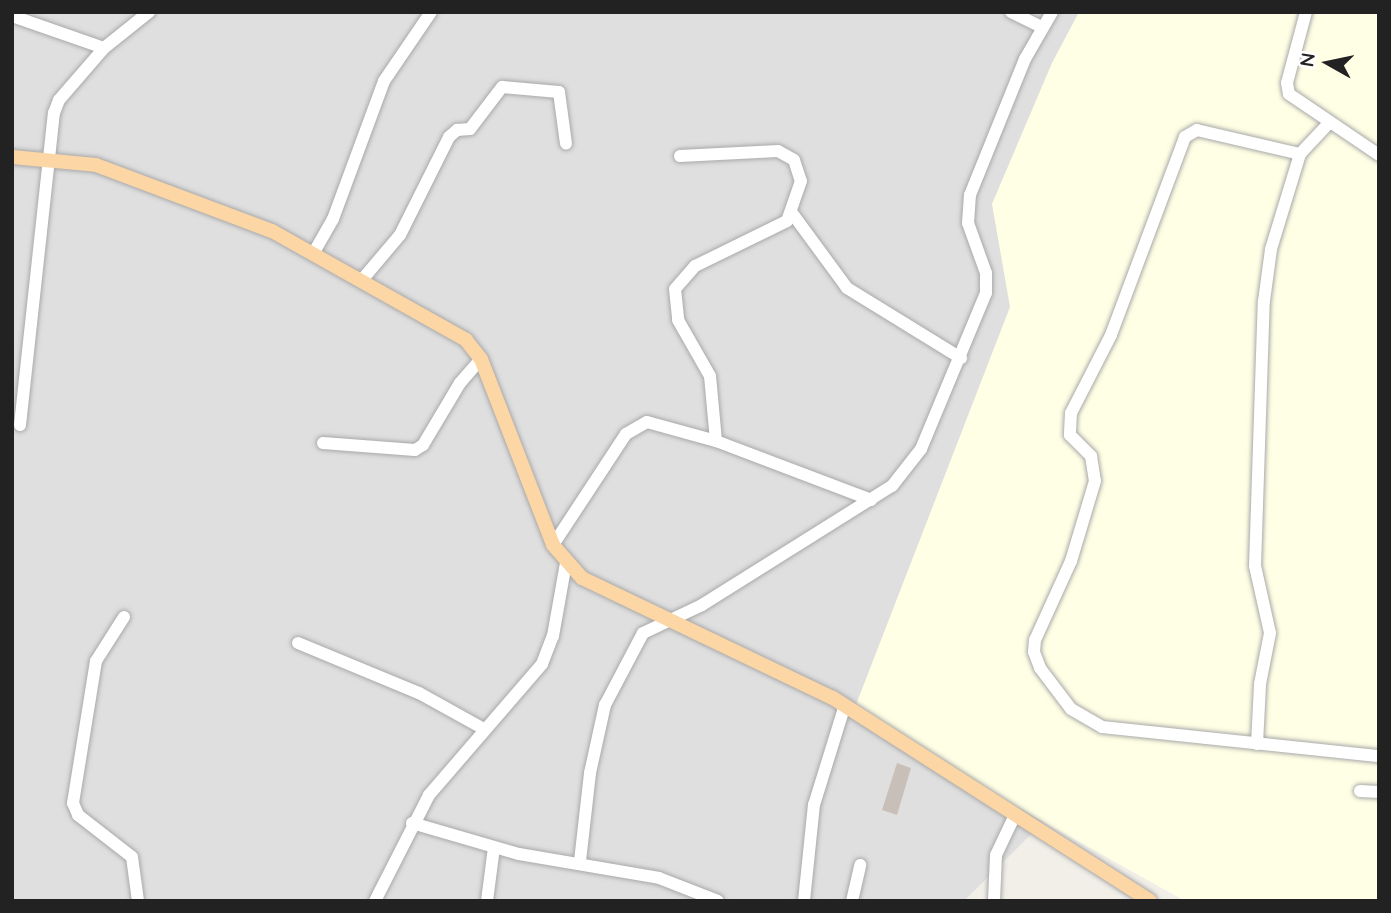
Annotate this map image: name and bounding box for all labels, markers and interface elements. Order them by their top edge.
north arrow [1293,28,1363,98]
text: N [1294,51,1320,68]

